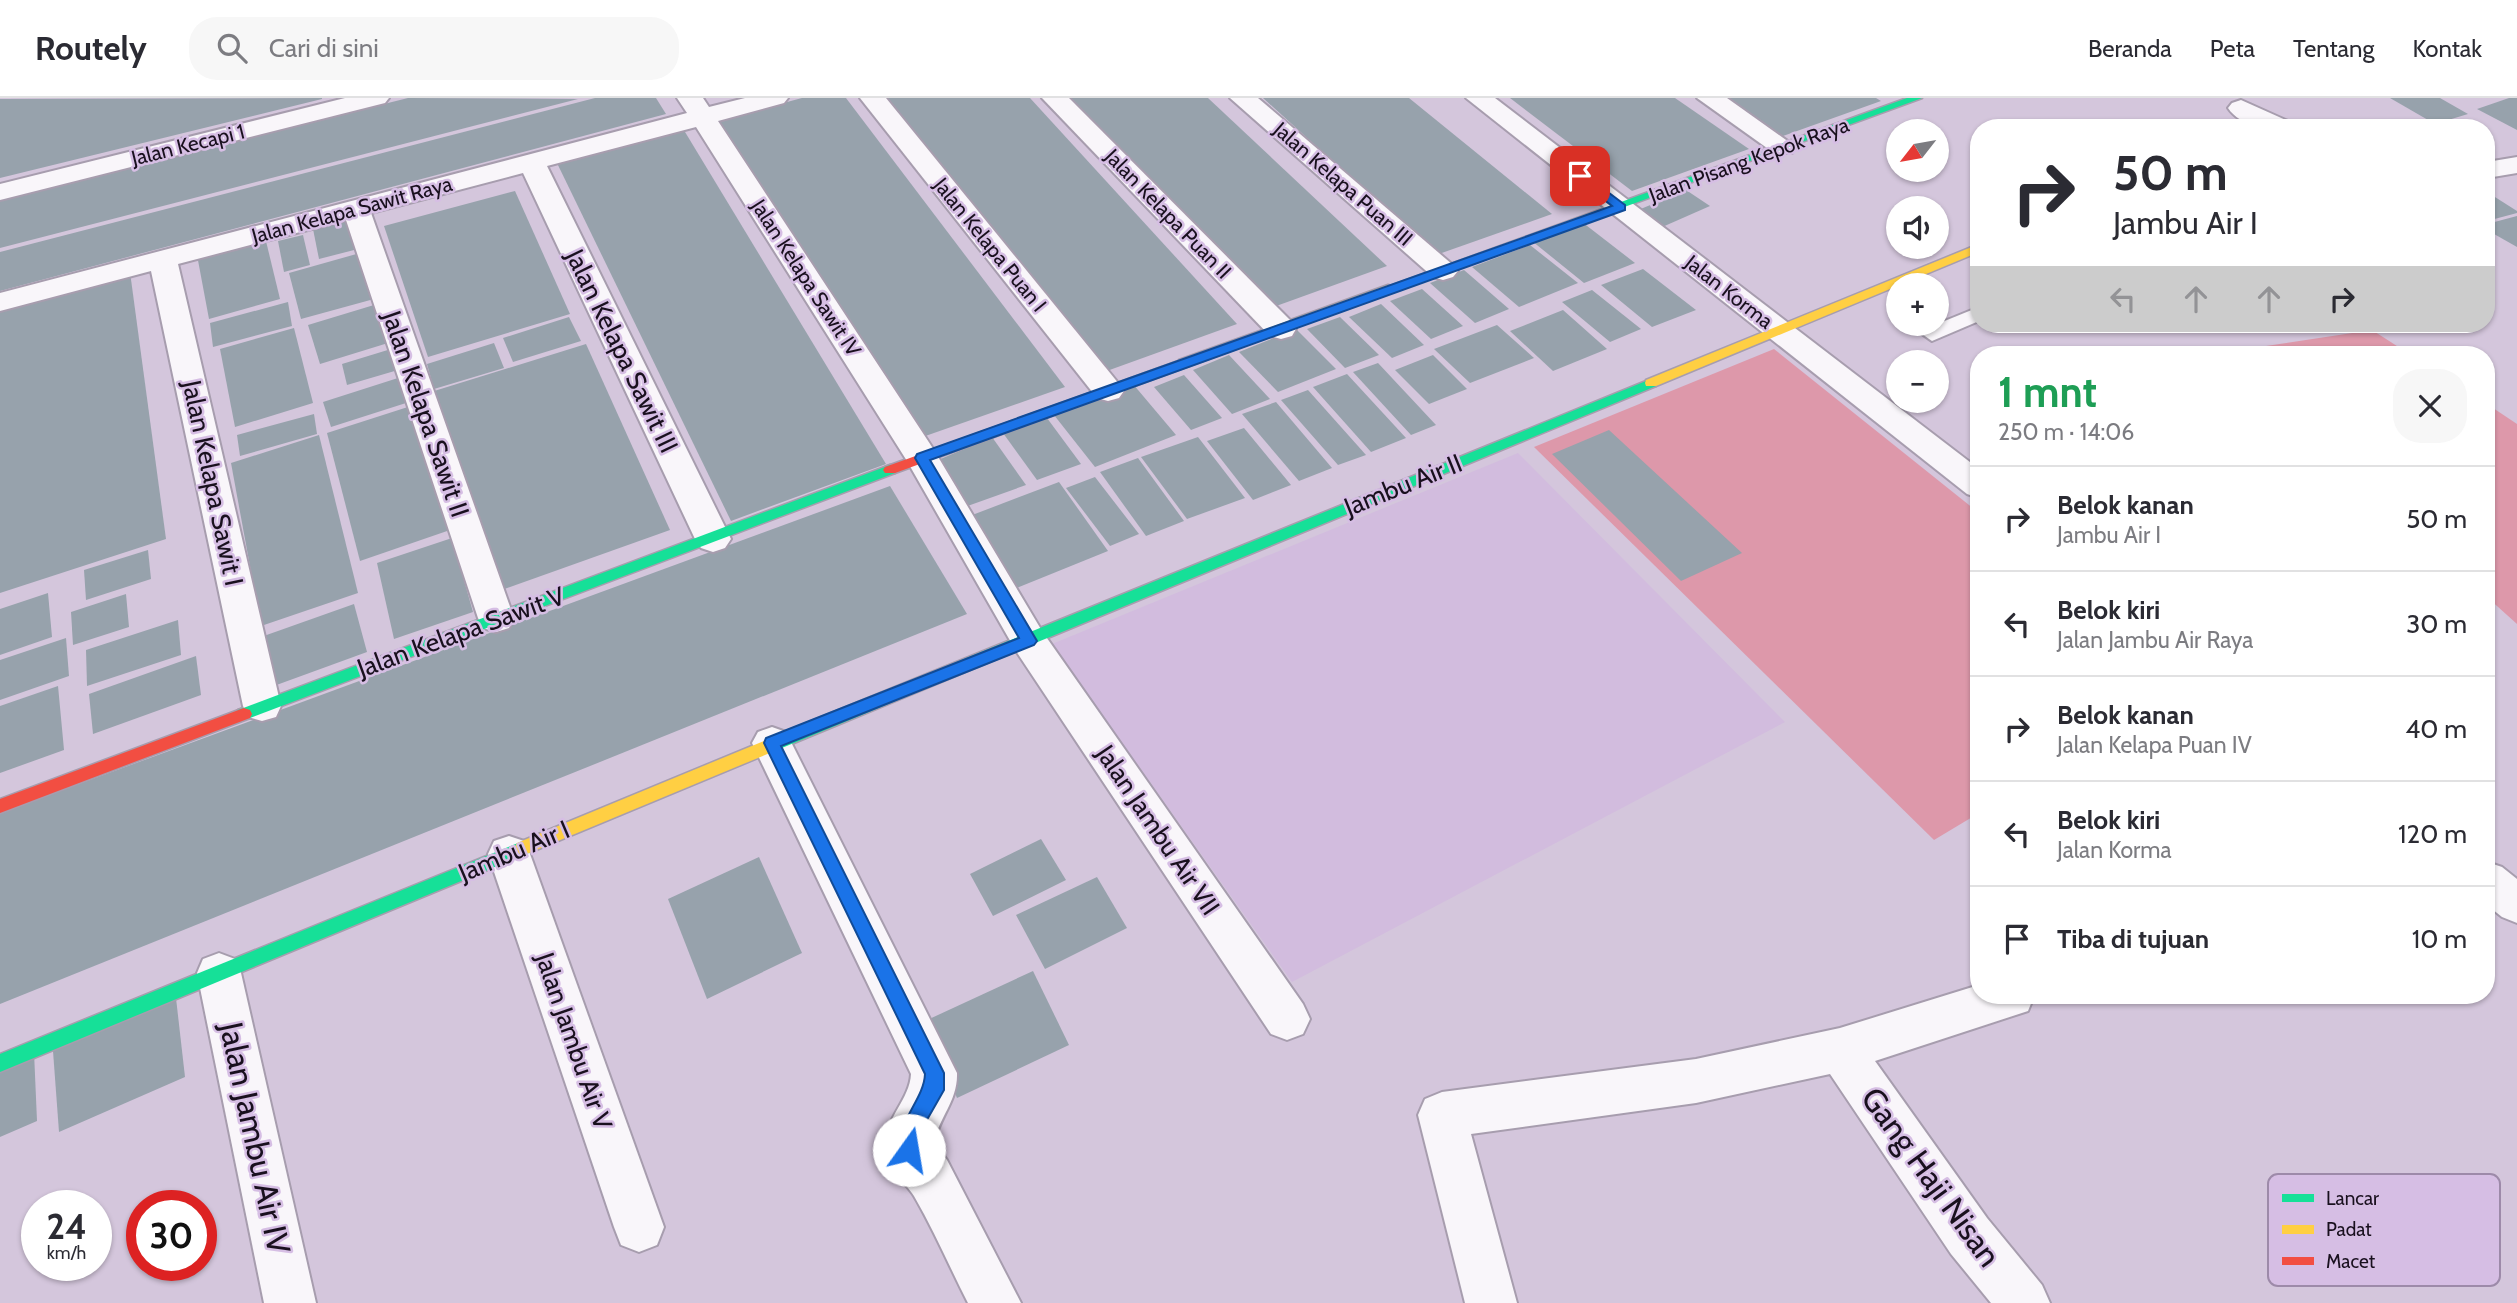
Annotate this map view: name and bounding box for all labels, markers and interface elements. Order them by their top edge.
search box [189,17,679,80]
text: Routely [35,28,147,68]
icon: search [213,29,251,67]
text: Cari di sini [269,32,379,64]
text: Beranda [2088,34,2172,63]
text: Peta [2210,34,2255,63]
text: Tentang [2293,34,2374,63]
text: Kontak [2412,34,2482,63]
street label: Jalan Pisang Kepok Raya [1645,112,1852,208]
street label: Jalan Kelapa Puan III [1268,116,1418,251]
street label: Jalan Kecapi 1 [128,118,247,171]
north arrow [1886,119,1950,182]
map controls [1886,119,1949,413]
street label: Jalan Kelapa Puan II [1100,143,1237,284]
text: 50 m [2113,143,2228,202]
pin [1550,146,1610,206]
icon: right [1998,147,2089,238]
icon: arrive [1561,157,1599,195]
street label: Jalan Kelapa Sawit Raya [248,171,455,249]
street label: Jalan Kelapa Puan I [928,172,1052,317]
street label: Jalan Kelapa Sawit IV [746,194,867,361]
button: sound [1886,196,1949,259]
text: Jambu Air I [2113,203,2258,242]
street label: Jalan Kelapa Sawit III [558,243,685,458]
street label: Jalan Korma [1680,249,1778,334]
button: + [1886,273,1949,336]
icon: left [2104,280,2142,318]
icon: ahead [2177,280,2215,318]
icon: ahead [2250,280,2288,318]
icon: right [2323,280,2361,318]
street label: Jalan Kelapa Sawit II [375,306,476,521]
button: − [1886,350,1949,413]
text: 1 mnt [1998,366,2097,418]
button: close [2393,369,2467,443]
street label: Jalan Kelapa Sawit I [175,376,250,589]
text: 250 m · 14:06 [1998,418,2134,446]
street label: Jambu Air II [1338,447,1467,524]
text: Belok kanan [2057,489,2194,521]
icon: right [1998,500,2036,538]
text: 50 m [2406,503,2467,535]
text: Jambu Air I [2057,521,2161,549]
street label: Jalan Kelapa Sawit V [352,580,569,685]
text: Belok kiri [2057,594,2160,626]
icon: left [1998,605,2036,643]
text: 30 m [2406,608,2467,640]
text: Jalan Jambu Air Raya [2057,626,2253,654]
text: Belok kanan [2057,699,2194,731]
icon: right [1998,710,2036,748]
text: 40 m [2405,713,2467,745]
text: Jalan Kelapa Puan IV [2057,731,2252,759]
street label: Jalan Jambu Air VII [1089,738,1227,921]
text: Belok kiri [2057,804,2160,836]
street label: Jambu Air I [453,813,574,889]
icon: left [1998,815,2036,853]
text: 120 m [2398,818,2467,850]
text: Jalan Korma [2057,836,2172,864]
icon: arrive [1998,920,2036,958]
text: Tiba di tujuan [2057,923,2209,955]
text: 10 m [2412,923,2467,955]
street label: Jalan Jambu Air V [528,947,619,1134]
street label: Jalan Jambu Air IV [212,1018,299,1258]
street label: Gang Haji Nisan [1853,1080,2009,1274]
position arrow [872,1113,946,1187]
legend [2268,1174,2500,1286]
text: Lancar [2326,1187,2379,1210]
speed limit sign: 30 [126,1190,217,1281]
text: 24 [46,1205,87,1248]
text: Padat [2326,1218,2372,1241]
text: km/h [47,1242,86,1264]
text: Macet [2326,1250,2376,1273]

